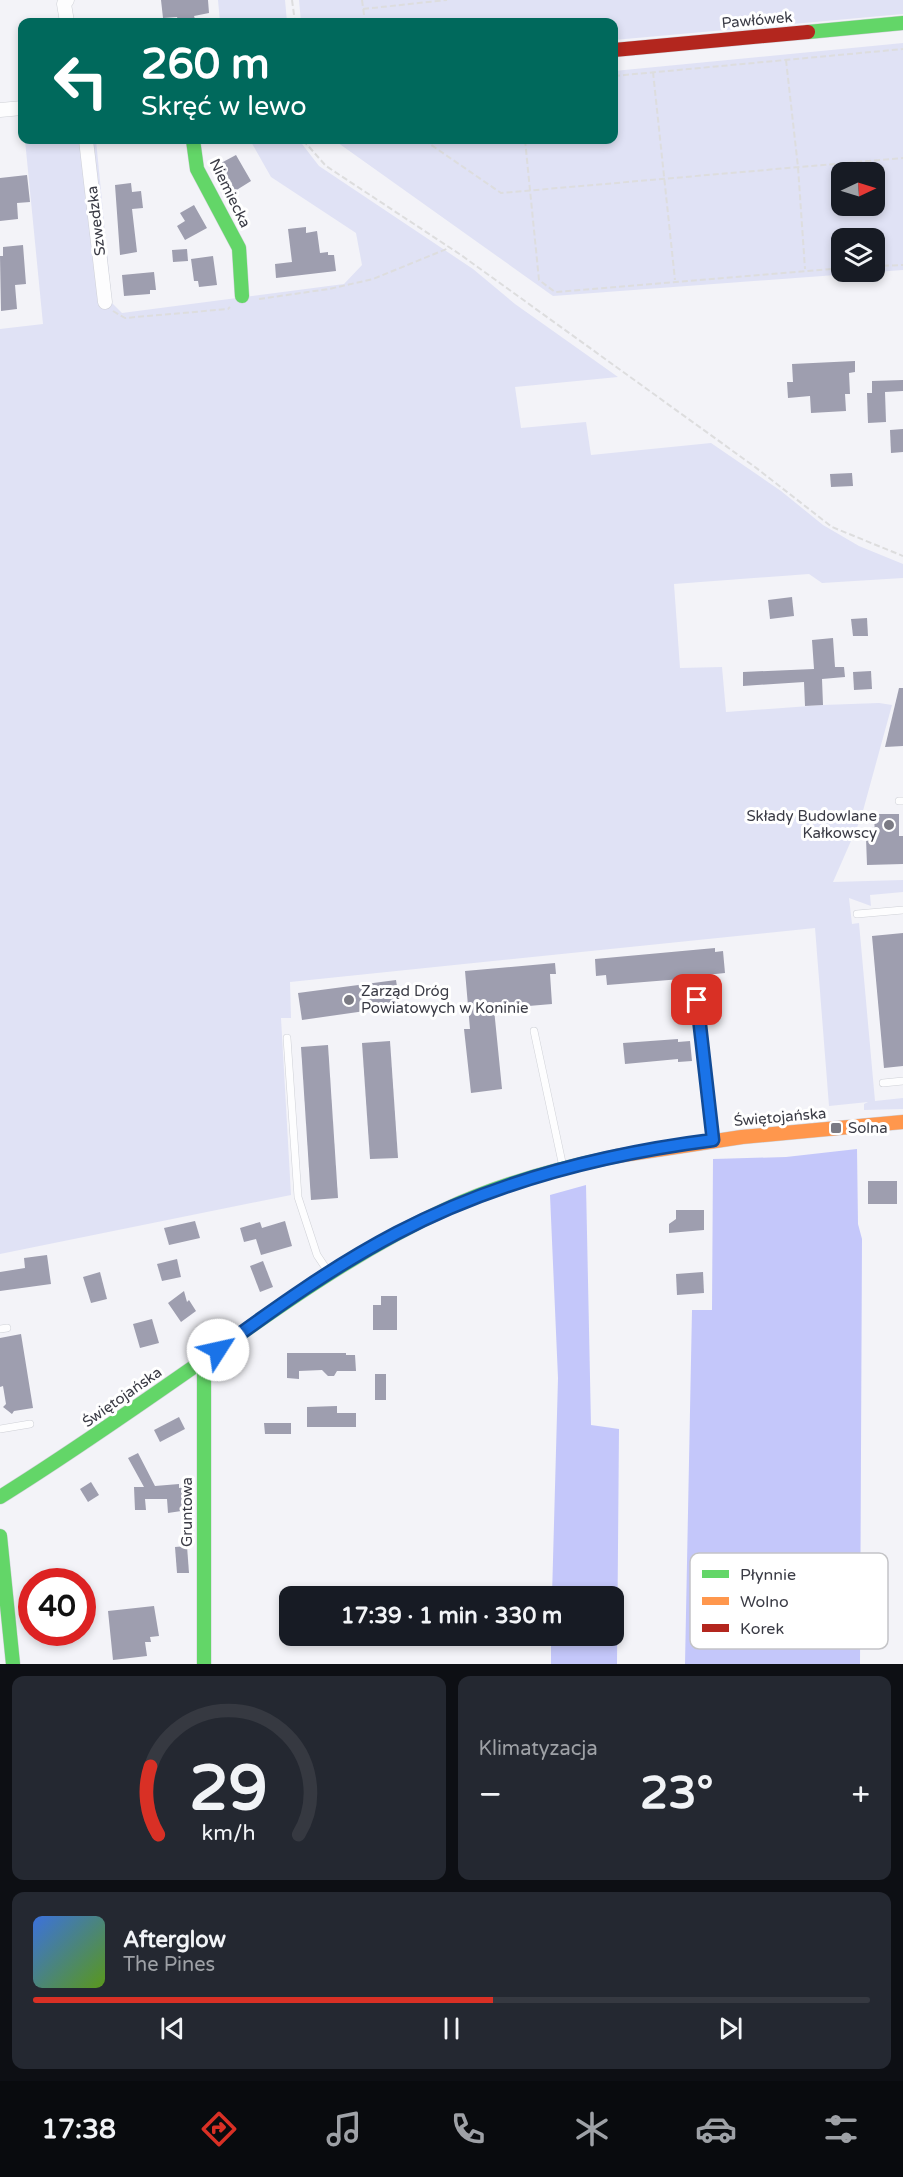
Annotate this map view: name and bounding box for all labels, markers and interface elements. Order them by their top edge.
street label: Pawłówek [721,8,793,32]
text: 260 m [141,39,270,90]
icon: left [42,42,120,120]
text: Skręć w lewo [141,90,307,123]
street label: Niemiecka [206,156,254,230]
north arrow [831,162,885,216]
map controls [831,162,885,282]
street label: Szwedzka [83,185,109,257]
button: layers [831,228,885,282]
place label: Składy Budowlane Kałkowscy [746,807,877,842]
marker: Składy Budowlane Kałkowscy [882,818,896,832]
pin [671,974,722,1025]
place label: Zarząd Dróg Powiatowych w Koninie [361,982,528,1017]
icon: arrive [680,983,713,1016]
marker: Zarząd Dróg Powiatowych w Koninie [342,993,356,1007]
street label: Świętojańska [733,1104,827,1130]
place label: Solna [848,1119,888,1137]
marker: Solna [829,1121,843,1135]
position arrow [186,1318,250,1382]
street label: Świętojańska [79,1363,165,1431]
street label: Gruntowa [178,1477,196,1547]
legend [690,1553,888,1649]
text: Płynnie [740,1565,796,1585]
speed limit sign: 40 [18,1568,96,1646]
text: Wolno [740,1592,789,1612]
text: 17:39 · 1 min · 330 m [341,1603,562,1629]
text: Korek [740,1619,784,1639]
text: Klimatyzacja [479,1737,598,1761]
text: 29 [190,1752,268,1827]
text: 23° [640,1767,713,1821]
text: − [479,1775,502,1814]
text: + [851,1775,870,1814]
text: km/h [202,1820,256,1846]
text: Afterglow [123,1927,226,1953]
text: The Pines [123,1953,215,1977]
icon: previous [156,2012,189,2045]
icon: pause [435,2012,468,2045]
icon: next [714,2012,747,2045]
icon: directions [198,2108,240,2150]
icon: music [323,2108,365,2150]
icon: phone [447,2108,489,2150]
icon: climate [571,2108,613,2150]
icon: car [695,2108,737,2150]
icon: filters [820,2108,862,2150]
text: 17:38 [41,2113,116,2146]

